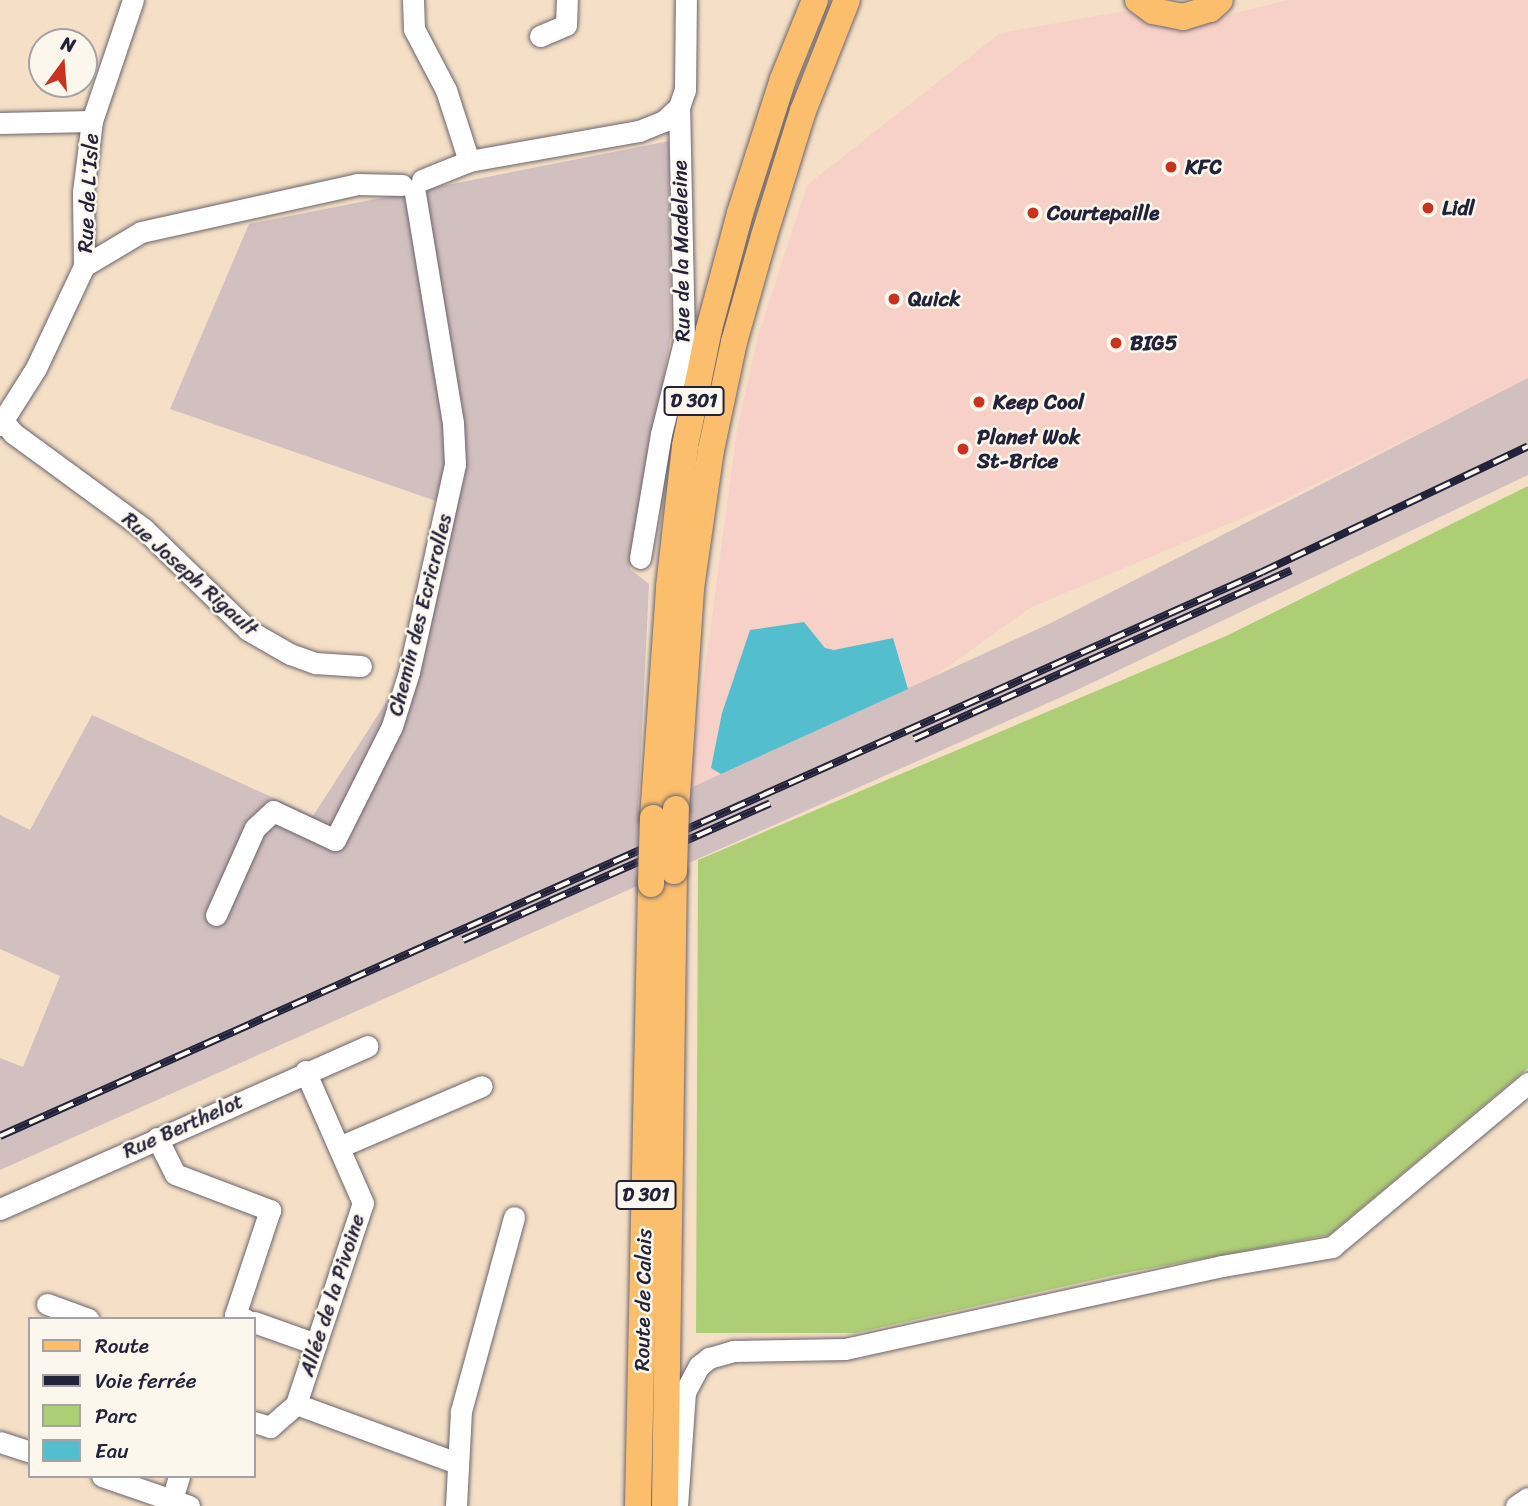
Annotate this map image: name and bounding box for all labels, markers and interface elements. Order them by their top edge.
text: N [57,27,79,62]
north arrow [28,28,98,98]
street label: Rue de L'Isle [72,132,104,254]
place label: KFC [1185,154,1222,180]
street label: Rue de la Madeleine [667,159,695,343]
marker: KFC [1163,159,1179,175]
place label: Lidl [1442,195,1475,221]
place label: Courtepaille [1047,200,1159,226]
marker: Lidl [1420,200,1436,216]
marker: Courtepaille [1025,205,1041,221]
place label: Quick [908,286,960,312]
marker: Quick [886,291,902,307]
place label: BIG5 [1130,330,1177,356]
marker: BIG5 [1108,335,1124,351]
road number: D 301 [662,386,726,416]
place label: Keep Cool [993,389,1084,415]
marker: Keep Cool [971,394,987,410]
place label: Planet Wok St-Brice [977,424,1080,474]
marker: Planet Wok St-Brice [955,441,971,457]
street label: Rue Joseph Rigault [117,506,263,642]
street label: Chemin des Ecricrolles [383,511,457,719]
street label: Rue Berthelot [119,1088,247,1164]
road number: D 301 [614,1180,678,1210]
street label: Allée de la Pivoine [294,1211,370,1379]
street label: Route de Calais [629,1229,657,1371]
legend [28,1317,256,1478]
text: Route [95,1327,149,1365]
text: Voie ferrée [95,1362,197,1400]
text: Parc [95,1397,137,1435]
text: Eau [95,1432,128,1470]

